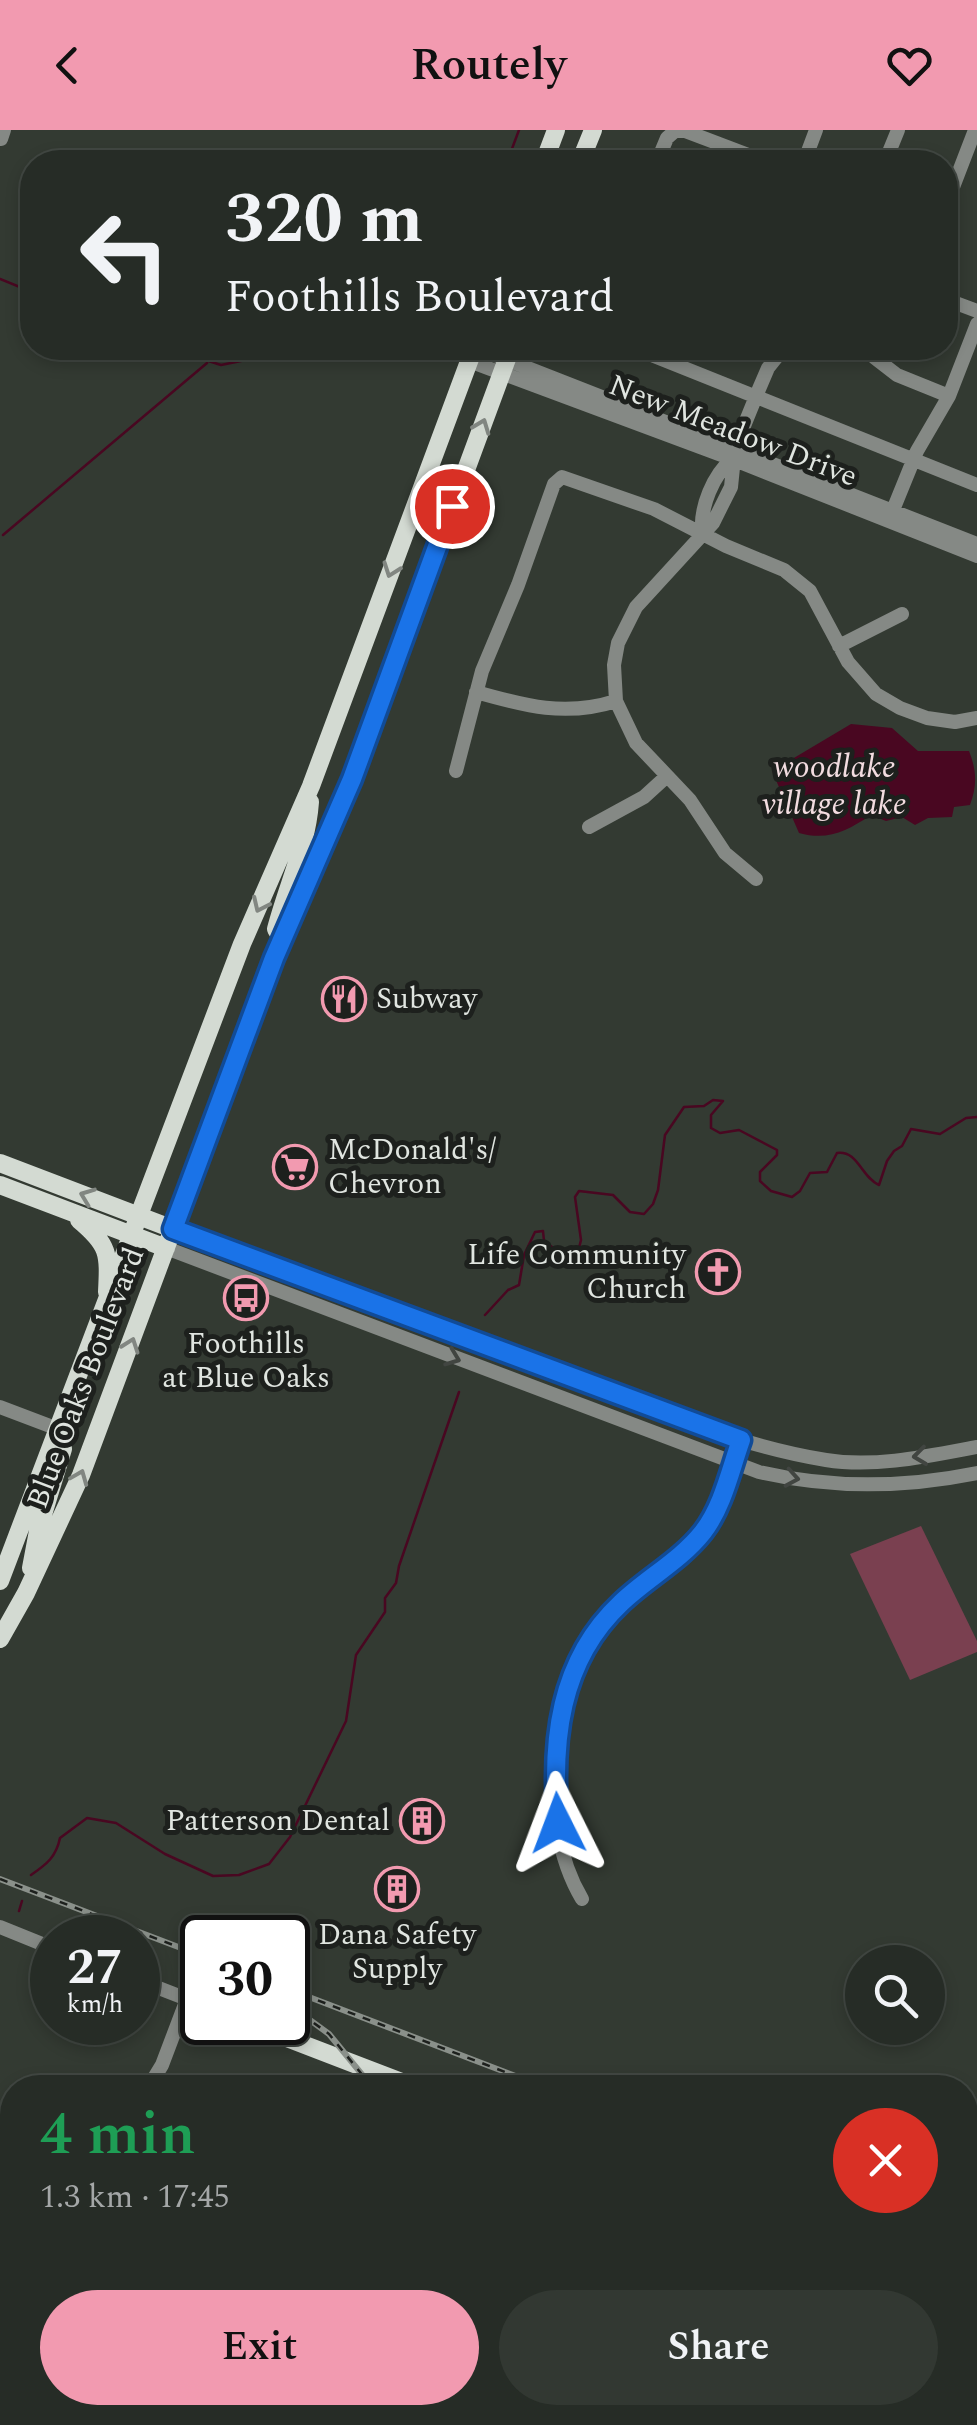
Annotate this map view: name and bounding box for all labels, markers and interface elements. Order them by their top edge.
text: Routely [410,31,567,100]
icon: back [40,38,95,93]
icon: heart [882,38,937,93]
text: 320 m [225,167,423,273]
icon: left [60,190,190,320]
text: Foothills Boulevard [225,263,614,332]
street label: New Meadow Drive [602,362,864,500]
one-way arrow [471,418,491,435]
pin [410,464,495,549]
icon: arrive [425,479,480,534]
one-way arrow [383,560,403,578]
water label: woodlake village lake [761,743,907,829]
one-way arrow [253,895,273,913]
restaurant icon: Subway [321,976,367,1022]
place label: Subway [376,976,479,1022]
place label: McDonald's/ Chevron [328,1127,496,1207]
supermarket icon: McDonald's/ Chevron [272,1144,318,1190]
one-way arrow [79,1187,96,1208]
place label: Life Community Church [467,1232,688,1312]
street label: Blue Oaks Boulevard [15,1241,157,1515]
church icon: Life Community Church [695,1249,741,1295]
bus stop icon: Foothills at Blue Oaks [223,1275,269,1321]
place label: Foothills at Blue Oaks [162,1321,330,1401]
one-way arrow [119,1338,140,1355]
one-way arrow [444,1346,461,1367]
one-way arrow [911,1445,928,1466]
one-way arrow [784,1467,800,1488]
one-way arrow [68,1469,88,1487]
position arrow [506,1771,610,1875]
place label: Patterson Dental [166,1798,390,1844]
building icon: Patterson Dental [399,1798,445,1844]
building icon: Dana Safety Supply [374,1866,420,1912]
place label: Dana Safety Supply [318,1912,478,1992]
speed limit sign: 30 [180,1915,310,2045]
text: 27 [67,1930,123,2006]
map controls [845,1945,945,2045]
button: search [845,1945,945,2045]
text: km/h [67,1986,123,2024]
text: 4 min [40,2089,196,2181]
button: close [833,2108,938,2213]
text: 1.3 km · 17:45 [40,2173,229,2222]
button: Exit [40,2290,479,2405]
button: Share [499,2290,938,2405]

